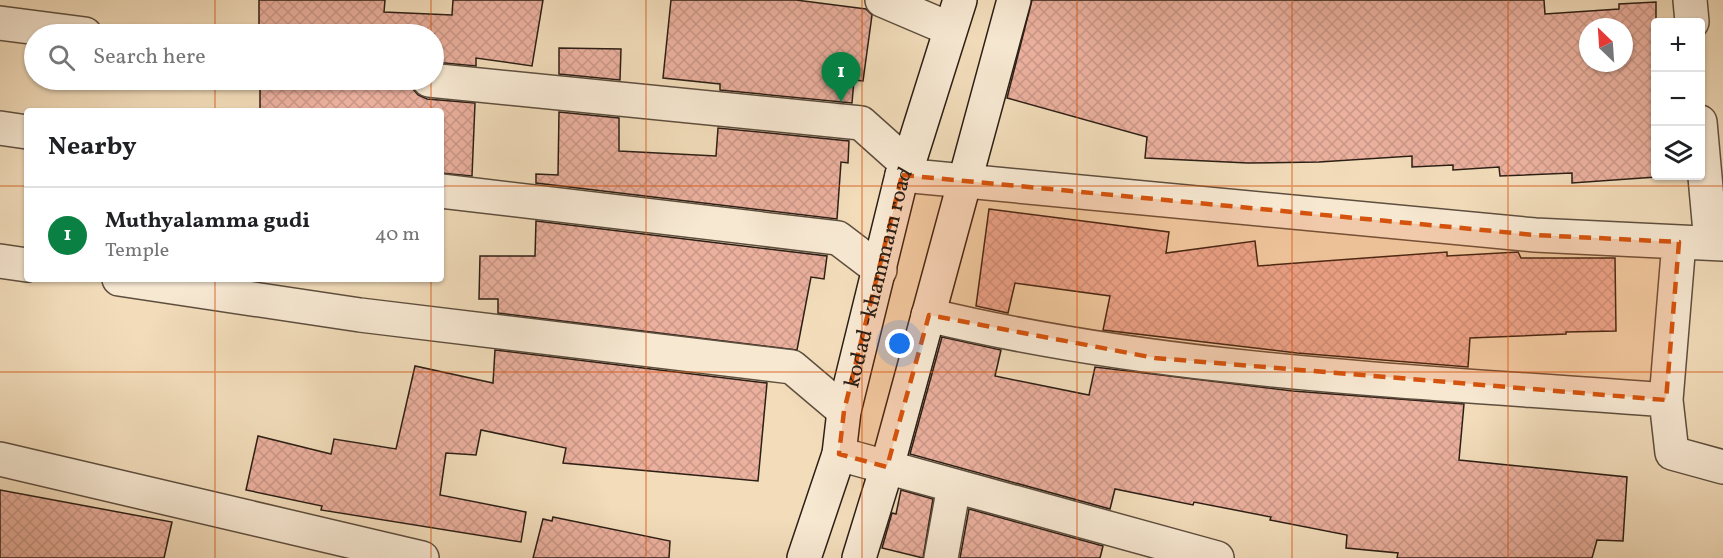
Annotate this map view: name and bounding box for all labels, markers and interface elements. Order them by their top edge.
north arrow [1579,18,1633,72]
map controls [1651,18,1705,180]
button: + [1651,18,1705,72]
search box [24,24,444,90]
icon: search [45,41,78,74]
text: Search here [93,42,206,73]
pin: 1 [822,52,860,102]
button: − [1651,72,1705,126]
button: layers [1651,126,1705,180]
text: Nearby [48,129,137,165]
street label: kodad -khammam road [837,161,922,391]
text: Muthyalamma gudi [105,206,310,237]
text: 1 [63,221,72,249]
text: 40 m [375,221,420,249]
text: Temple [105,237,169,265]
your location [885,329,914,358]

